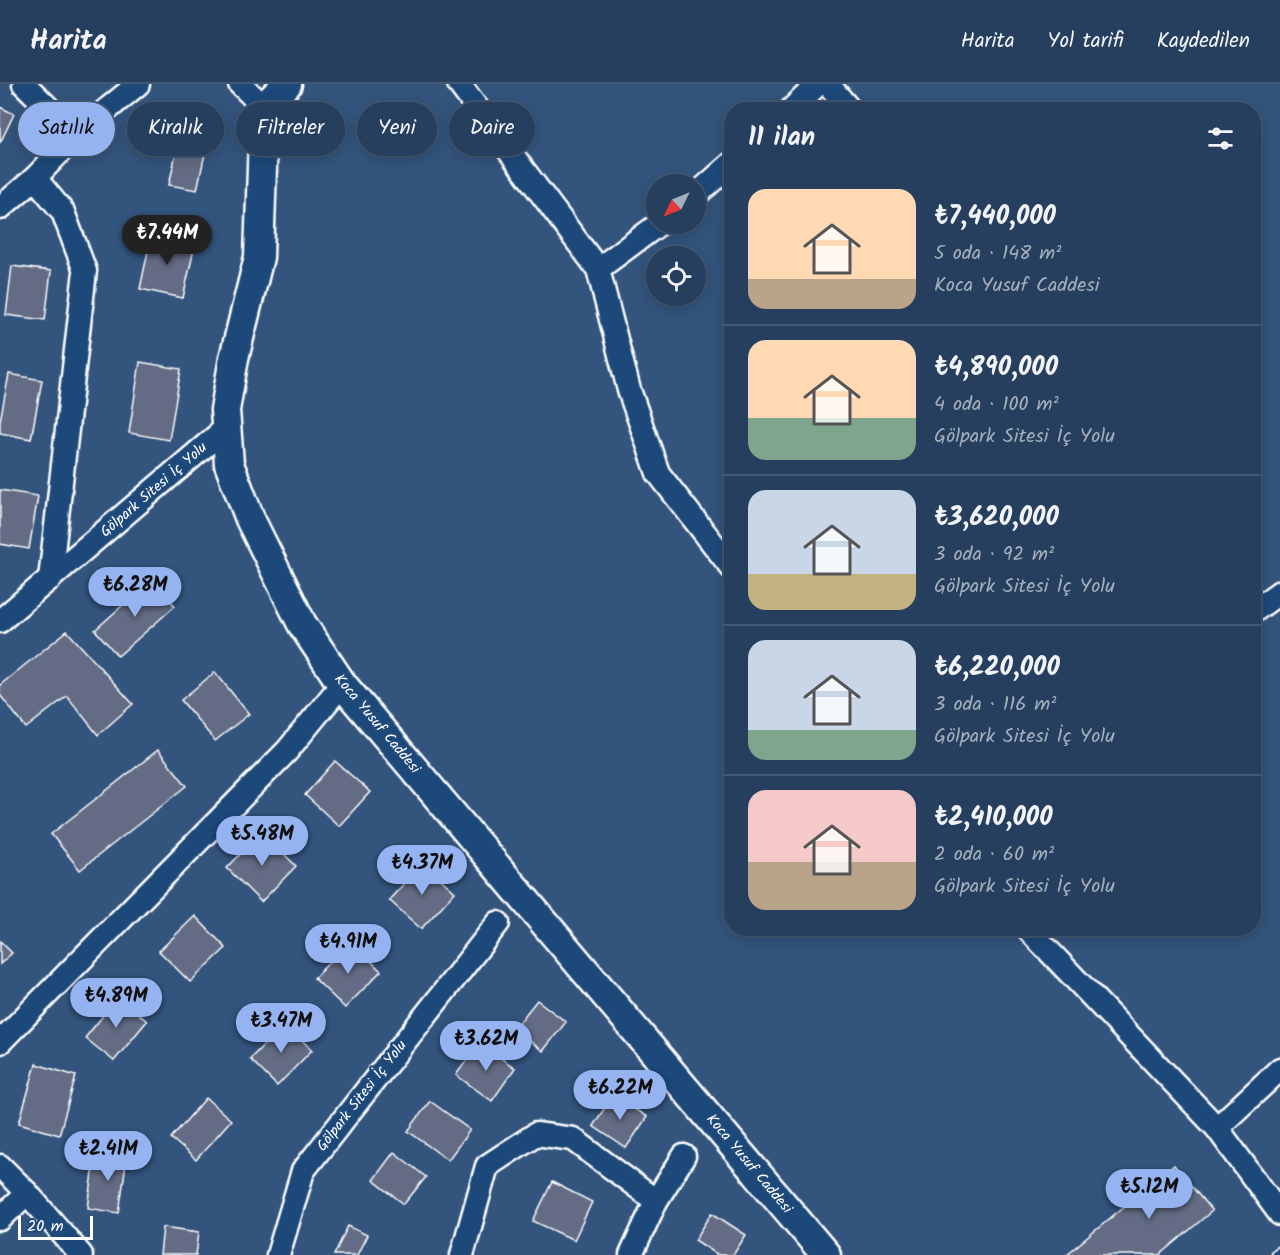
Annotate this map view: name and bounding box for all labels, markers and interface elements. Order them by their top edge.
text: Harita [30,19,107,64]
text: Harita [961,25,1015,58]
text: Yol tarifi [1048,25,1124,58]
text: Kaydedilen [1157,25,1250,58]
chip: Satılık [18,102,115,156]
chip: Kiralık [127,102,224,156]
chip: Filtreler [236,102,345,156]
chip: Yeni [357,102,437,156]
chip: Daire [449,102,535,156]
text: 11 ilan [748,117,815,159]
icon: filters [1204,122,1237,155]
north arrow [646,174,706,234]
map controls [646,174,706,306]
text: ₺7,440,000 [934,196,1056,238]
icon: home [796,213,868,285]
pin: ₺7.44M [118,215,216,266]
text: ₺7.44M [136,218,198,250]
text: 5 oda · 148 m² [934,238,1061,270]
button: locate [646,246,706,306]
text: Koca Yusuf Caddesi [934,270,1100,302]
text: ₺4,890,000 [934,347,1058,389]
icon: home [796,364,868,436]
text: 4 oda · 100 m² [934,389,1059,421]
text: Gölpark Sitesi İç Yolu [934,421,1115,453]
street label: Gölpark Sitesi İç Yolu [95,436,213,544]
text: ₺3,620,000 [934,497,1059,539]
icon: home [796,514,868,586]
text: 3 oda · 92 m² [934,539,1054,571]
pin: ₺6.28M [86,567,184,618]
text: ₺6.28M [102,570,168,602]
text: Gölpark Sitesi İç Yolu [934,571,1115,603]
text: ₺6,220,000 [934,647,1060,689]
icon: home [796,664,868,736]
street label: Koca Yusuf Caddesi [328,669,427,780]
text: 3 oda · 116 m² [934,689,1056,721]
text: Gölpark Sitesi İç Yolu [934,721,1115,753]
text: ₺2,410,000 [934,797,1053,839]
icon: home [796,814,868,886]
pin: ₺5.48M [213,816,311,867]
text: ₺5.48M [230,819,294,851]
text: 2 oda · 60 m² [934,839,1054,871]
pin: ₺4.37M [373,845,471,896]
text: ₺4.37M [391,848,453,880]
text: Gölpark Sitesi İç Yolu [934,871,1115,903]
pin: ₺4.91M [299,924,397,975]
text: ₺4.91M [319,927,377,959]
pin: ₺4.89M [67,978,165,1029]
text: ₺4.89M [84,981,148,1013]
pin: ₺3.47M [232,1003,330,1054]
text: ₺3.47M [250,1006,312,1038]
pin: ₺3.62M [437,1021,535,1072]
text: ₺3.62M [454,1024,518,1056]
street label: Gölpark Sitesi İç Yolu [311,1035,413,1157]
pin: ₺6.22M [571,1070,669,1121]
text: ₺6.22M [587,1073,653,1105]
street label: Koca Yusuf Caddesi [700,1109,799,1220]
pin: ₺2.41M [59,1131,157,1182]
text: ₺2.41M [78,1134,138,1166]
pin: ₺5.12M [1100,1169,1198,1220]
text: ₺5.12M [1120,1172,1178,1204]
scale bar [18,1213,93,1240]
text: 20 m [27,1214,63,1239]

